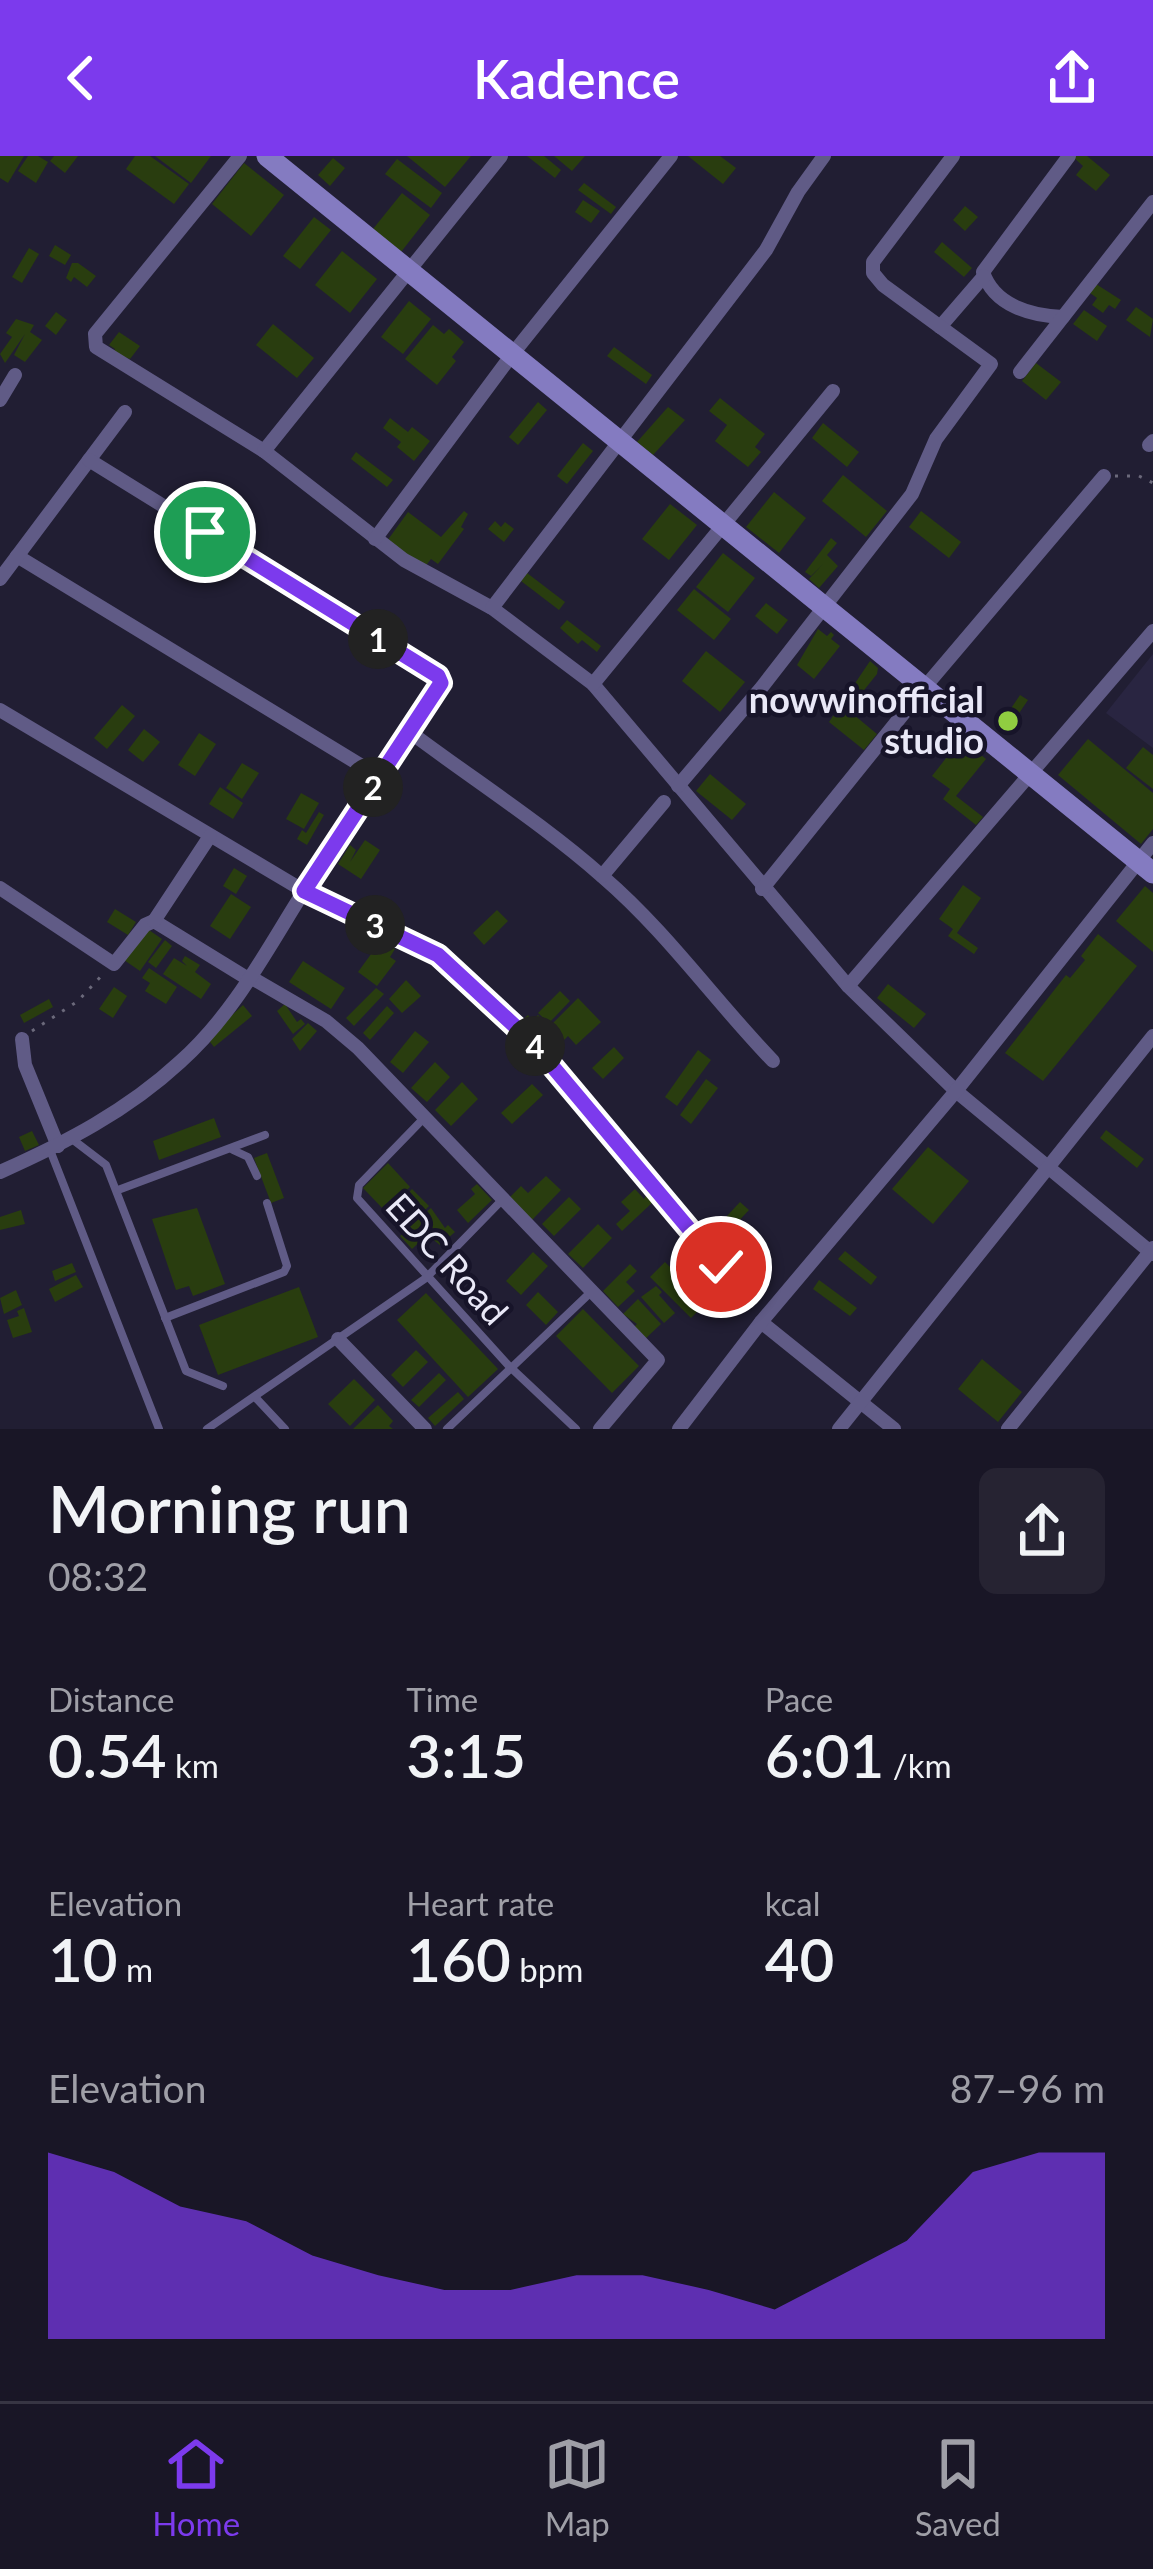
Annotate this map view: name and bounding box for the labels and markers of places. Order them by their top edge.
pin [154,481,256,583]
pin: 1 [348,609,408,669]
place label: nowwinofficial studio [749,677,984,762]
marker: nowwinofficial studio [995,708,1021,734]
pin: 2 [343,757,403,817]
pin: 3 [345,895,405,955]
pin: 4 [505,1016,565,1076]
pin [670,1216,772,1318]

